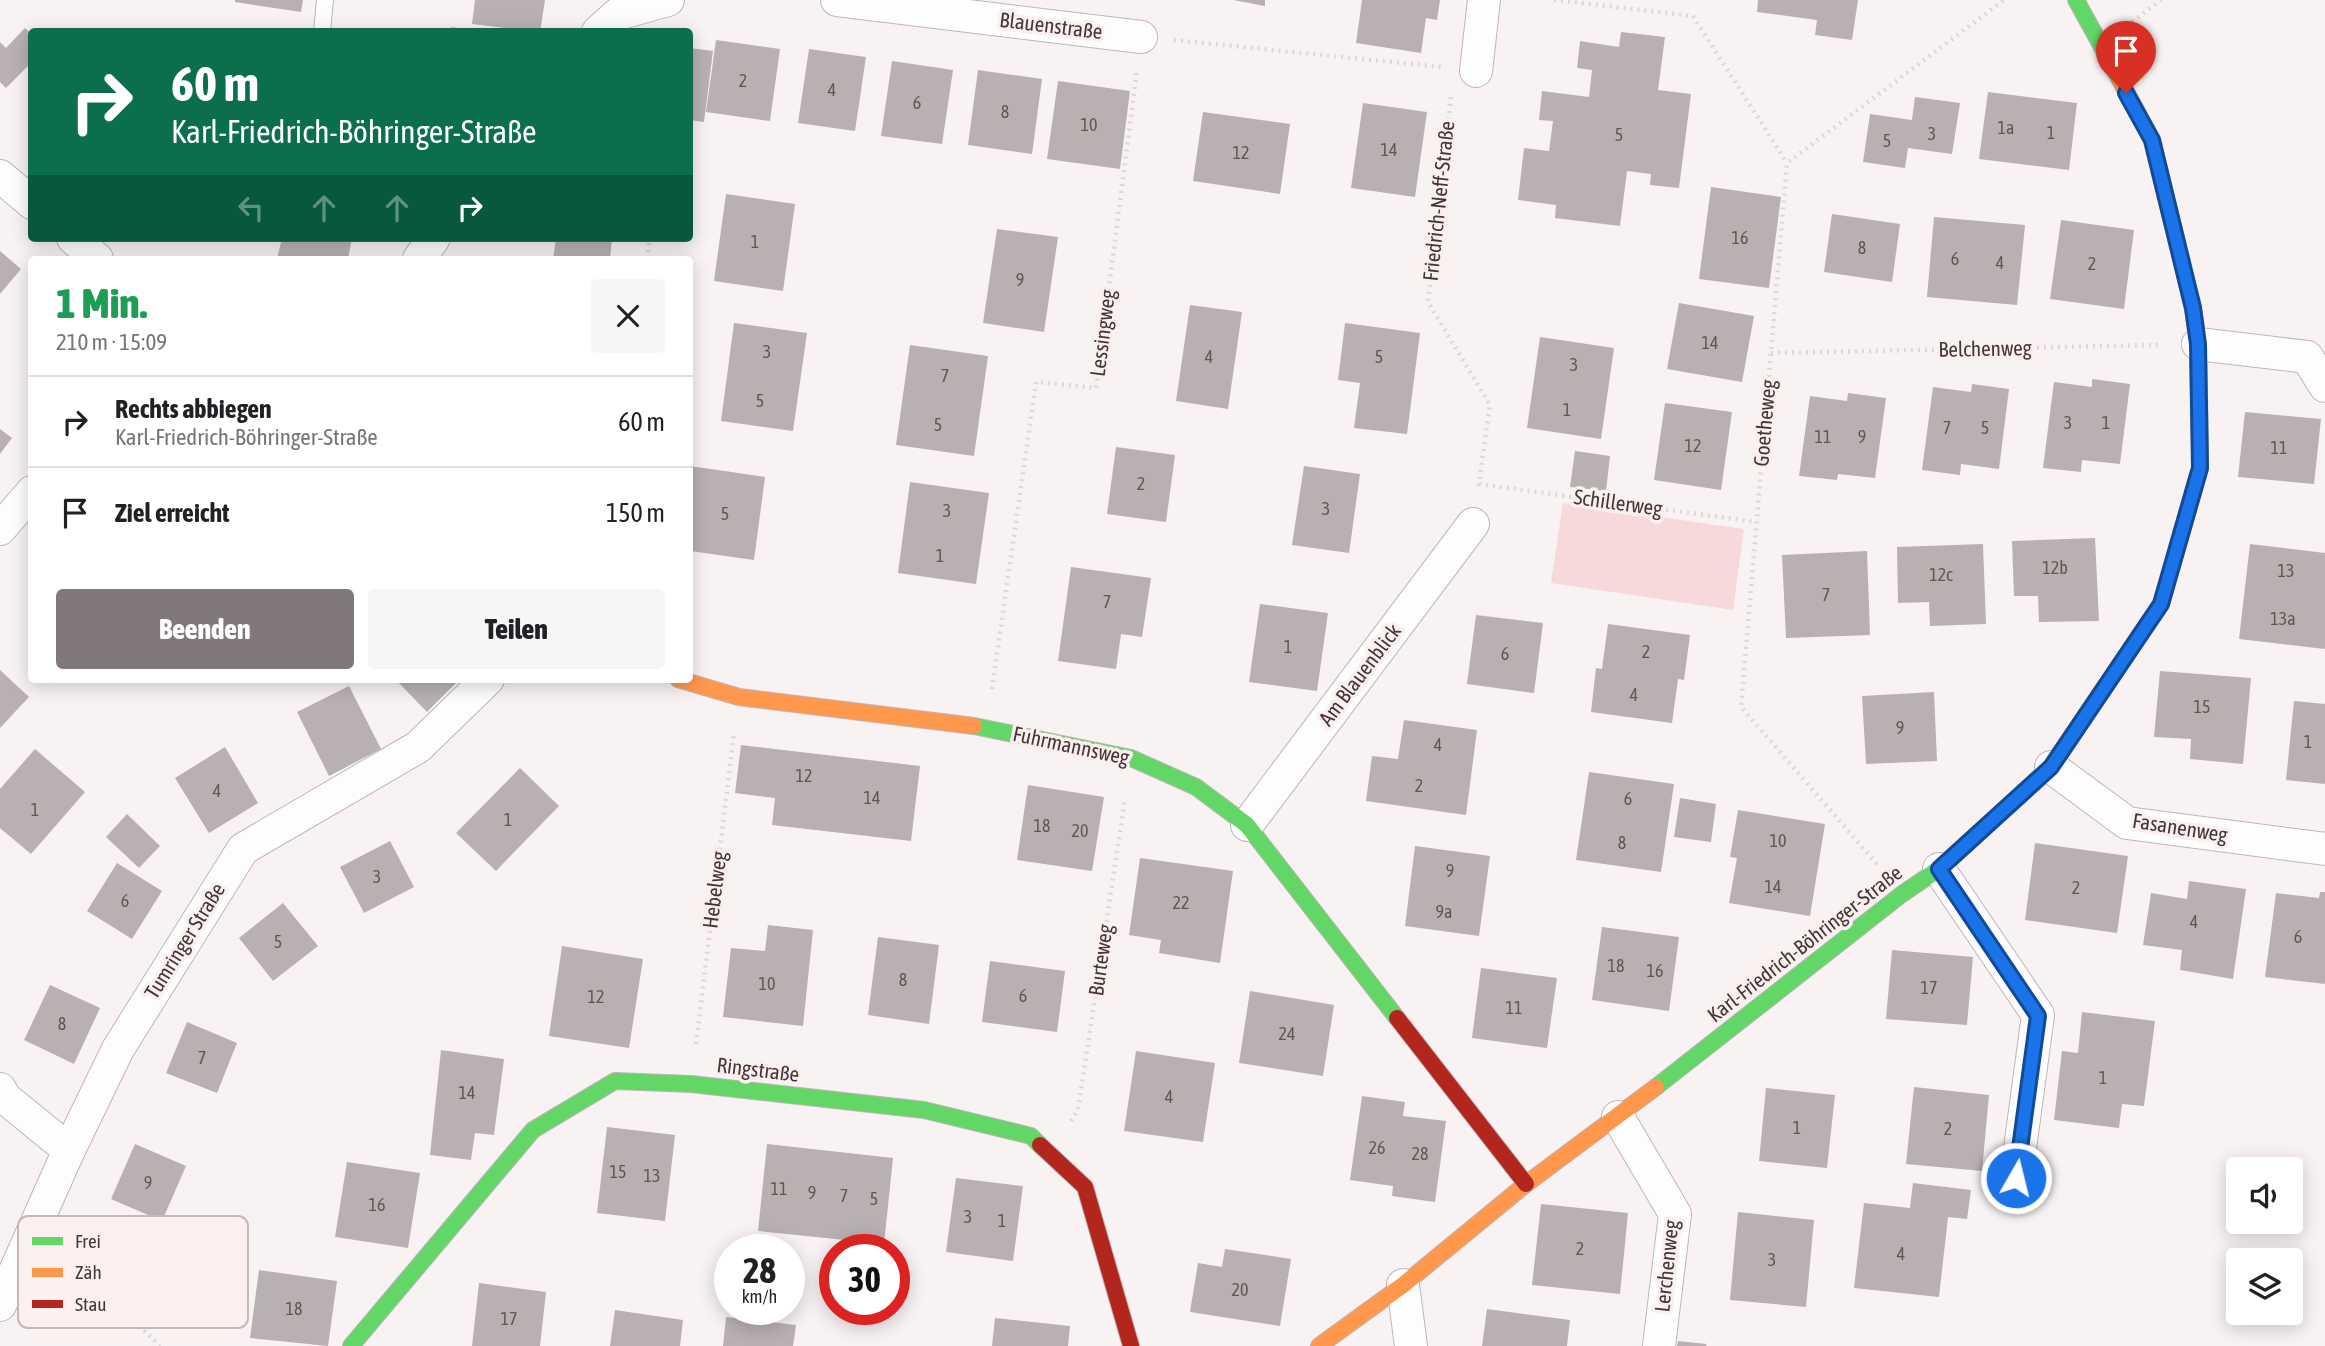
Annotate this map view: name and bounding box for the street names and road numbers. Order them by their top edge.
street label: Blauenstraße [998,7,1104,43]
street label: Friedrich-Neff-Straße [1418,120,1458,282]
street label: Lessingweg [1085,288,1119,378]
street label: Belchenweg [1938,335,2032,361]
street label: Goetheweg [1748,379,1780,467]
street label: Schillerweg [1572,484,1664,520]
street label: Am Blauenblick [1313,619,1405,730]
street label: Fuhrmannsweg [1011,721,1132,769]
street label: Fasanenweg [2131,808,2229,846]
street label: Hebelweg [697,850,731,930]
street label: Karl-Friedrich-Böhringer-Straße [1702,860,1906,1027]
street label: Tumringer Straße [139,878,229,1003]
street label: Burteweg [1083,922,1117,997]
street label: Ringstraße [715,1052,801,1086]
street label: Lerchenweg [1649,1219,1683,1313]

